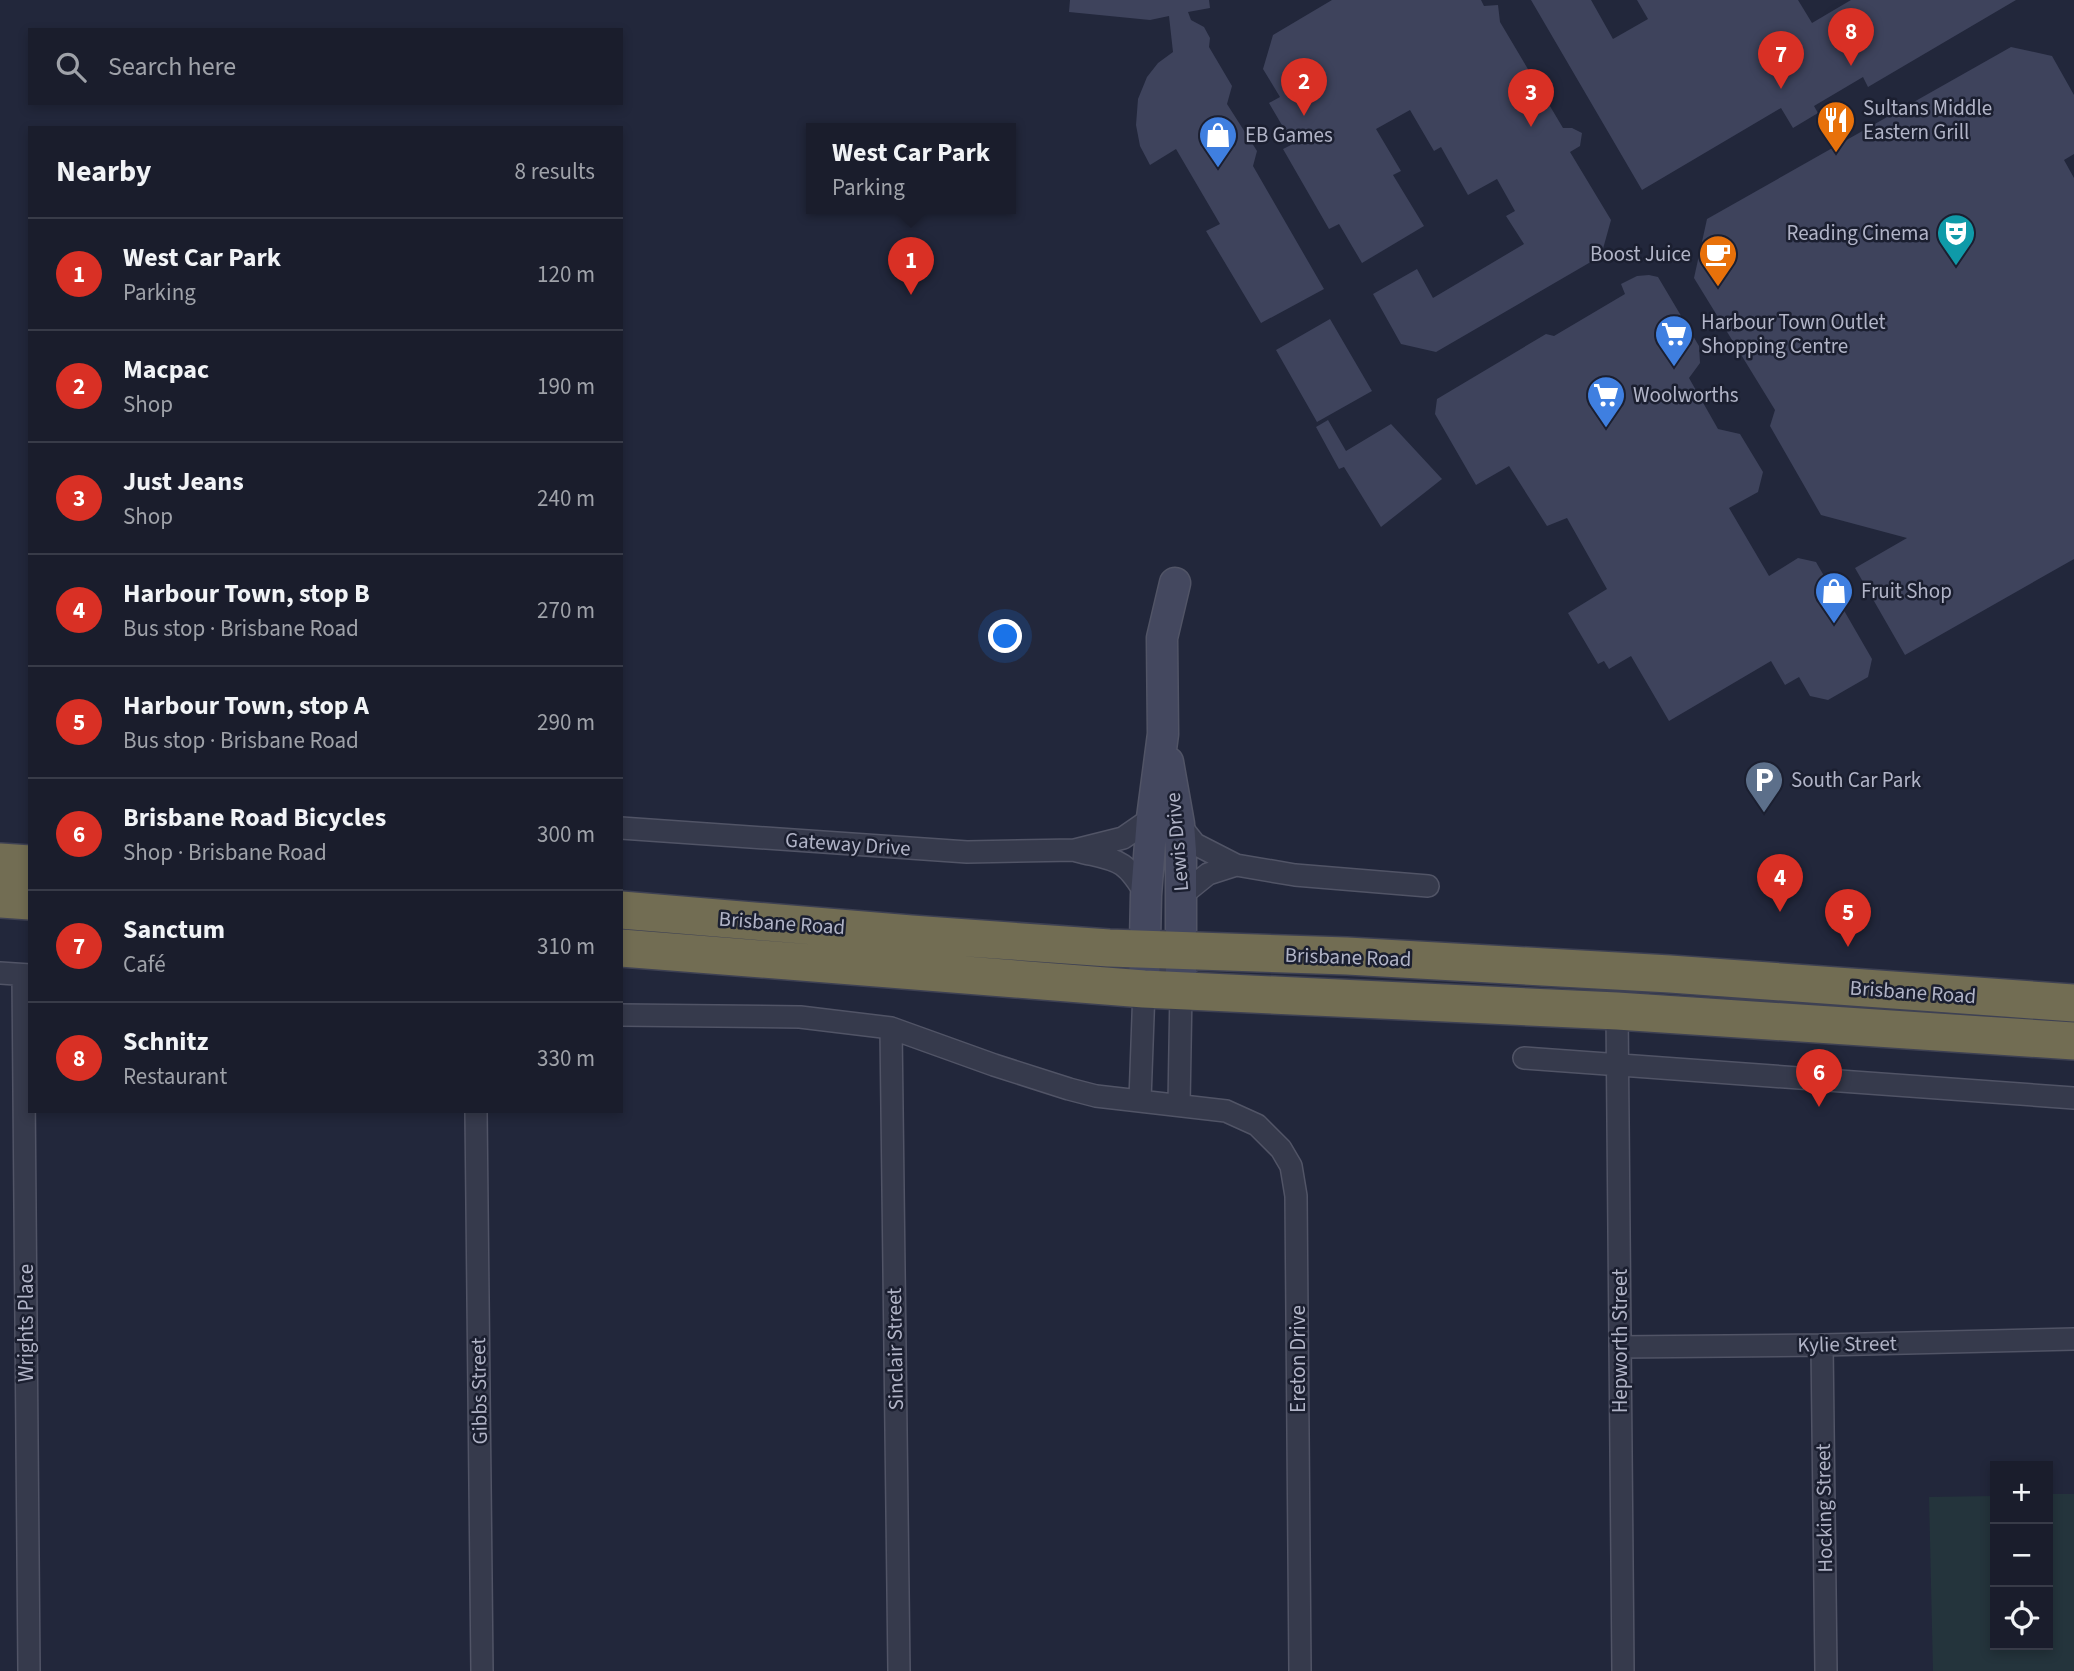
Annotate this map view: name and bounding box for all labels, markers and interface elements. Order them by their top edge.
pin: 8 [1828,8,1874,66]
search box [28,28,623,105]
pin: 7 [1758,31,1804,89]
icon: search [52,48,90,86]
text: Search here [108,48,236,85]
pin: 2 [1281,58,1327,116]
pin: 3 [1508,69,1554,127]
place label: Sultans Middle Eastern Grill [1863,93,1992,147]
restaurant icon: Sultans Middle Eastern Grill [1815,99,1857,154]
shop icon: EB Games [1197,114,1239,169]
place label: EB Games [1245,120,1333,150]
popup [806,123,1016,214]
text: West Car Park [832,134,990,171]
text: Nearby [56,150,151,193]
text: 8 results [515,155,595,188]
text: Parking [832,171,905,204]
theatre icon: Reading Cinema [1935,212,1977,267]
place label: Reading Cinema [1786,218,1929,248]
cafe icon: Boost Juice [1697,233,1739,288]
pin: 1 [888,237,934,295]
text: West Car Park [123,239,281,276]
place label: Boost Juice [1590,239,1691,269]
text: 1 [73,258,85,291]
text: 120 m [537,258,595,291]
text: Parking [123,276,196,309]
place label: Harbour Town Outlet Shopping Centre [1701,307,1886,361]
supermarket icon: Harbour Town Outlet Shopping Centre [1653,313,1695,368]
text: Macpac [123,351,209,388]
text: 2 [73,370,85,403]
text: 190 m [537,370,595,403]
supermarket icon: Woolworths [1585,374,1627,429]
place label: Woolworths [1633,380,1739,410]
text: Shop [123,388,173,421]
text: Just Jeans [123,463,244,500]
text: 3 [73,482,85,515]
text: 240 m [537,482,595,515]
text: Shop [123,500,173,533]
shop icon: Fruit Shop [1813,570,1855,625]
text: Harbour Town, stop B [123,575,370,612]
place label: Fruit Shop [1861,576,1952,606]
text: 4 [73,594,85,627]
text: 270 m [537,594,595,627]
text: Bus stop · Brisbane Road [123,612,359,645]
your location [988,619,1022,653]
text: Harbour Town, stop A [123,687,369,724]
text: 5 [73,706,85,739]
text: 290 m [537,706,595,739]
text: Bus stop · Brisbane Road [123,724,359,757]
parking icon: South Car Park [1743,759,1785,814]
place label: South Car Park [1791,765,1922,795]
street label: Lewis Drive [1158,791,1196,893]
text: Brisbane Road Bicycles [123,799,386,836]
text: 6 [73,818,85,851]
text: 300 m [537,818,595,851]
street label: Gateway Drive [784,825,912,863]
text: Shop · Brisbane Road [123,836,327,869]
pin: 4 [1757,854,1803,912]
pin: 5 [1825,889,1871,947]
street label: Brisbane Road [718,904,846,942]
text: Sanctum [123,911,225,948]
text: 7 [73,930,85,963]
text: 310 m [537,930,595,963]
street label: Brisbane Road [1284,940,1412,974]
text: Café [123,948,166,981]
street label: Brisbane Road [1849,973,1977,1011]
text: Schnitz [123,1023,208,1060]
text: 8 [73,1042,85,1075]
text: 330 m [537,1042,595,1075]
pin: 6 [1796,1049,1842,1107]
text: Restaurant [123,1060,227,1093]
street label: Wrights Place [11,1264,41,1382]
street label: Hepworth Street [1605,1269,1635,1413]
street label: Sinclair Street [879,1287,911,1411]
street label: Ereton Drive [1283,1305,1313,1413]
street label: Kylie Street [1797,1328,1897,1360]
street label: Gibbs Street [463,1337,495,1445]
street label: Hocking Street [1808,1443,1840,1573]
map controls [1990,1461,2053,1650]
button: + [1990,1461,2053,1524]
button: − [1990,1524,2053,1587]
button: locate [1990,1587,2053,1650]

